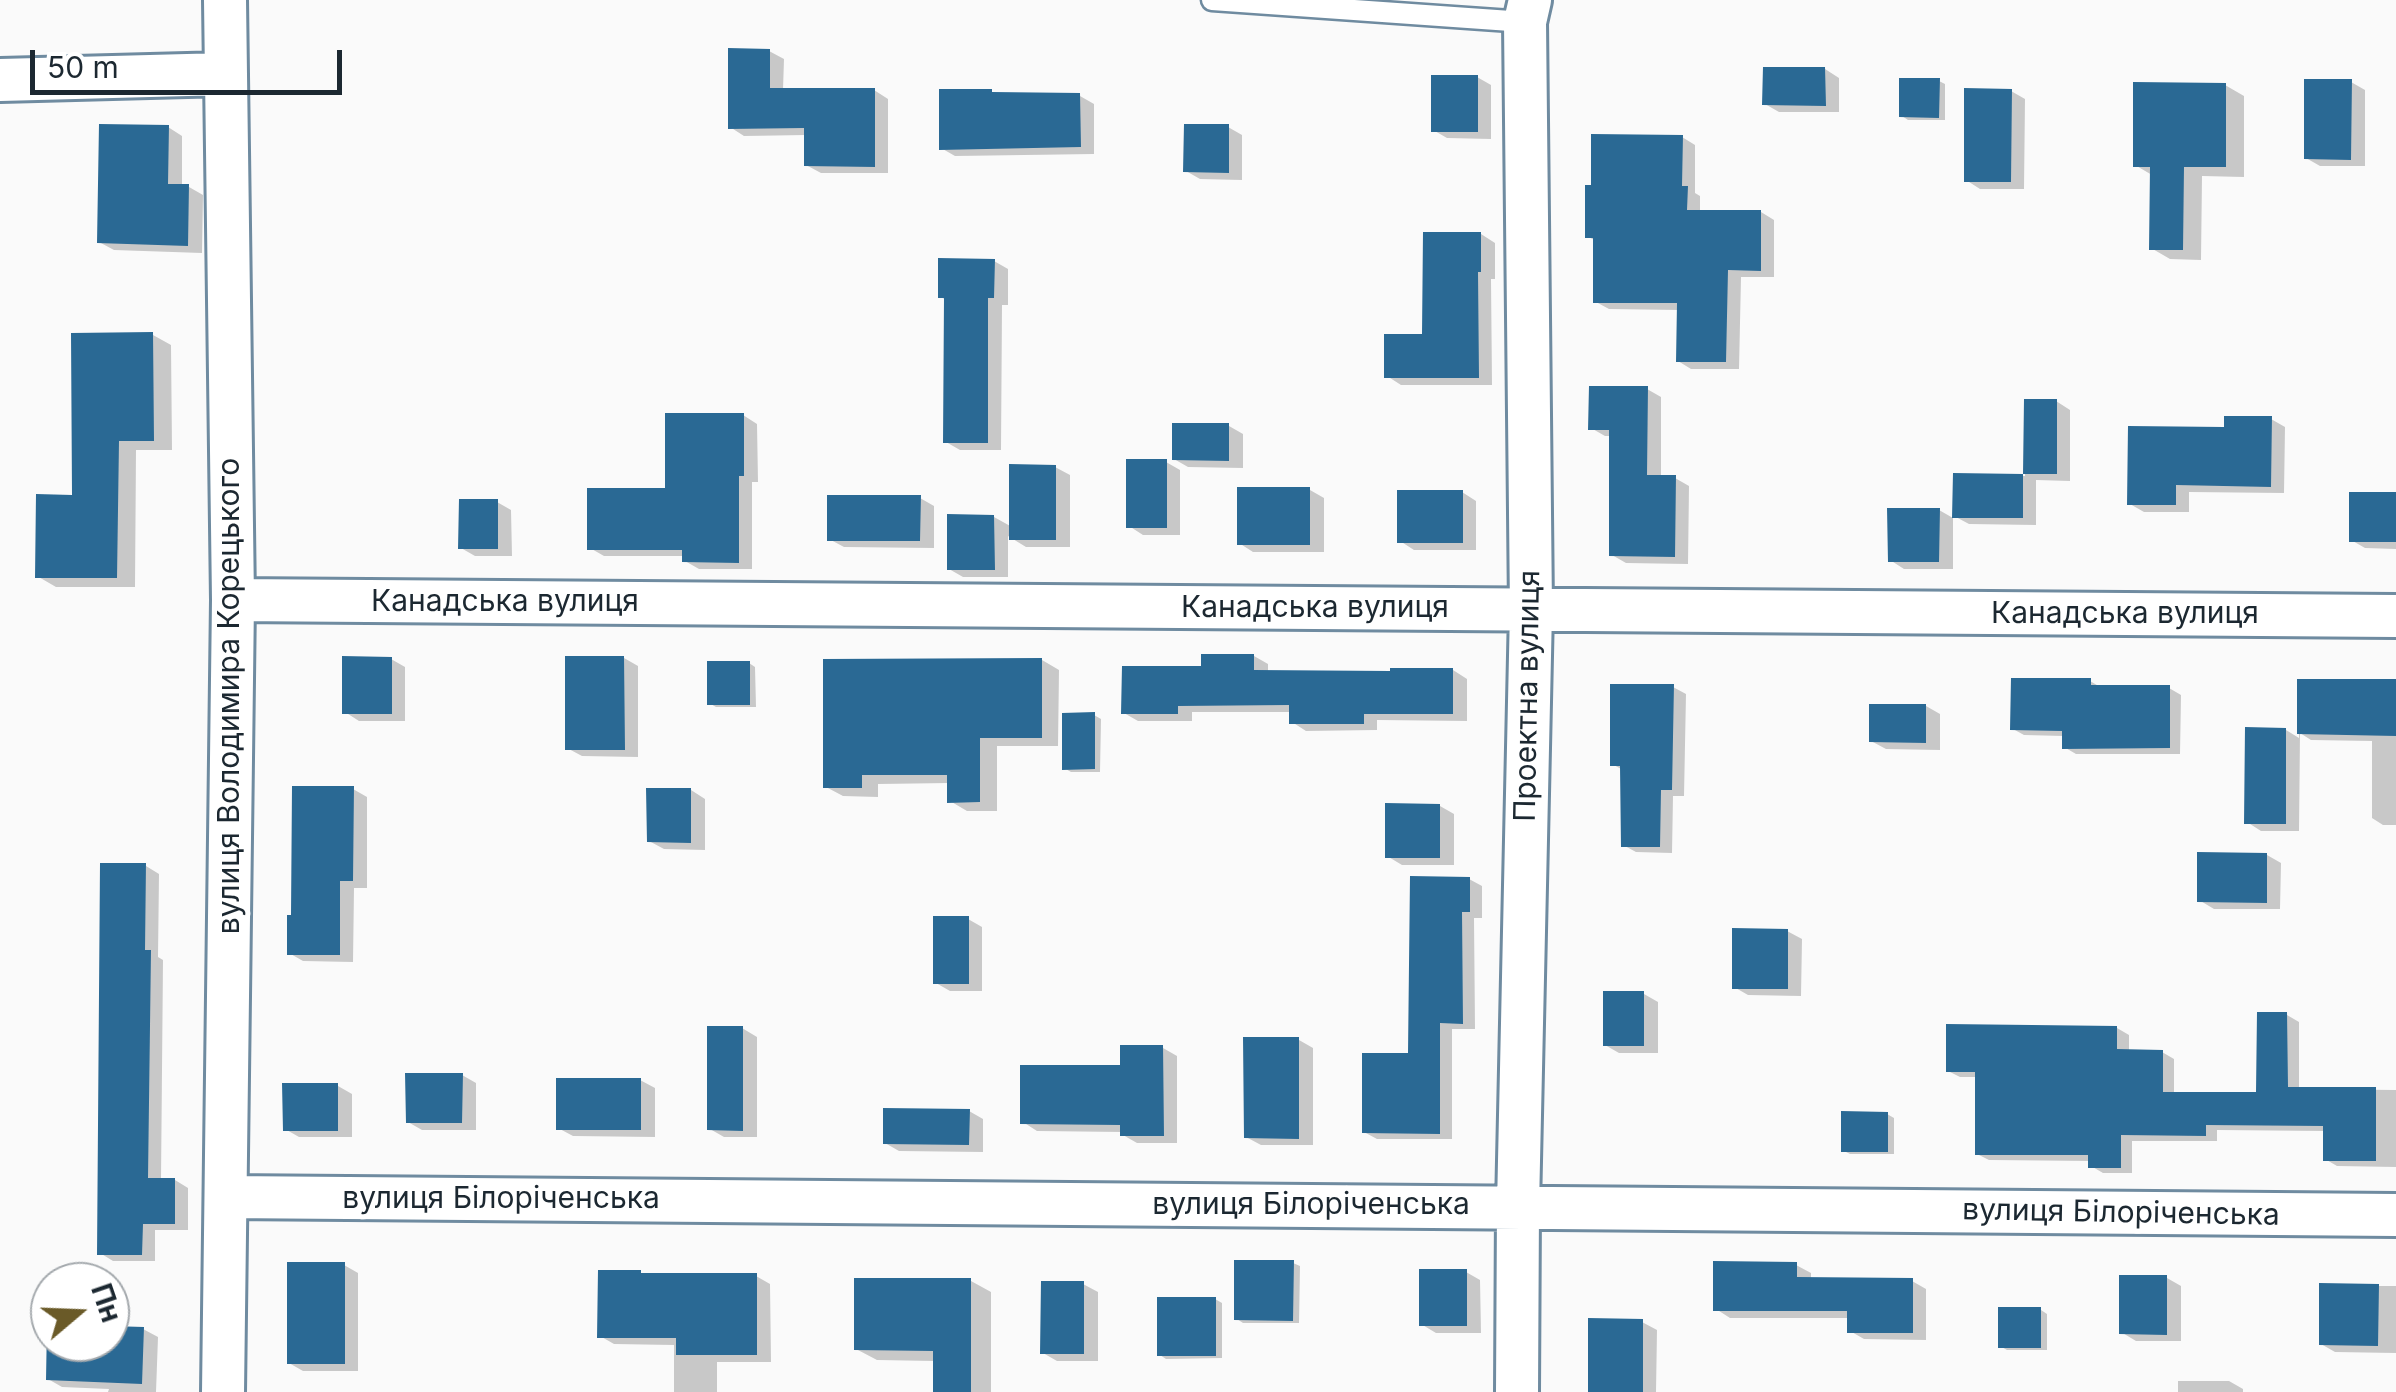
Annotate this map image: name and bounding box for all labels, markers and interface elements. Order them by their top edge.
scale bar [35,30,348,92]
text: 50 m [47,49,119,85]
street label: вулиця Володимира Корецького [212,458,248,934]
street label: Проектна вулиця [1508,570,1548,822]
street label: Канадська вулиця [371,584,639,620]
street label: Канадська вулиця [1181,590,1449,626]
street label: Канадська вулиця [1991,596,2259,632]
street label: вулиця Білоріченська [342,1181,660,1217]
street label: вулиця Білоріченська [1152,1187,1470,1223]
street label: вулиця Білоріченська [1962,1192,2280,1234]
north arrow [30,1262,130,1362]
text: Пн [84,1279,129,1327]

